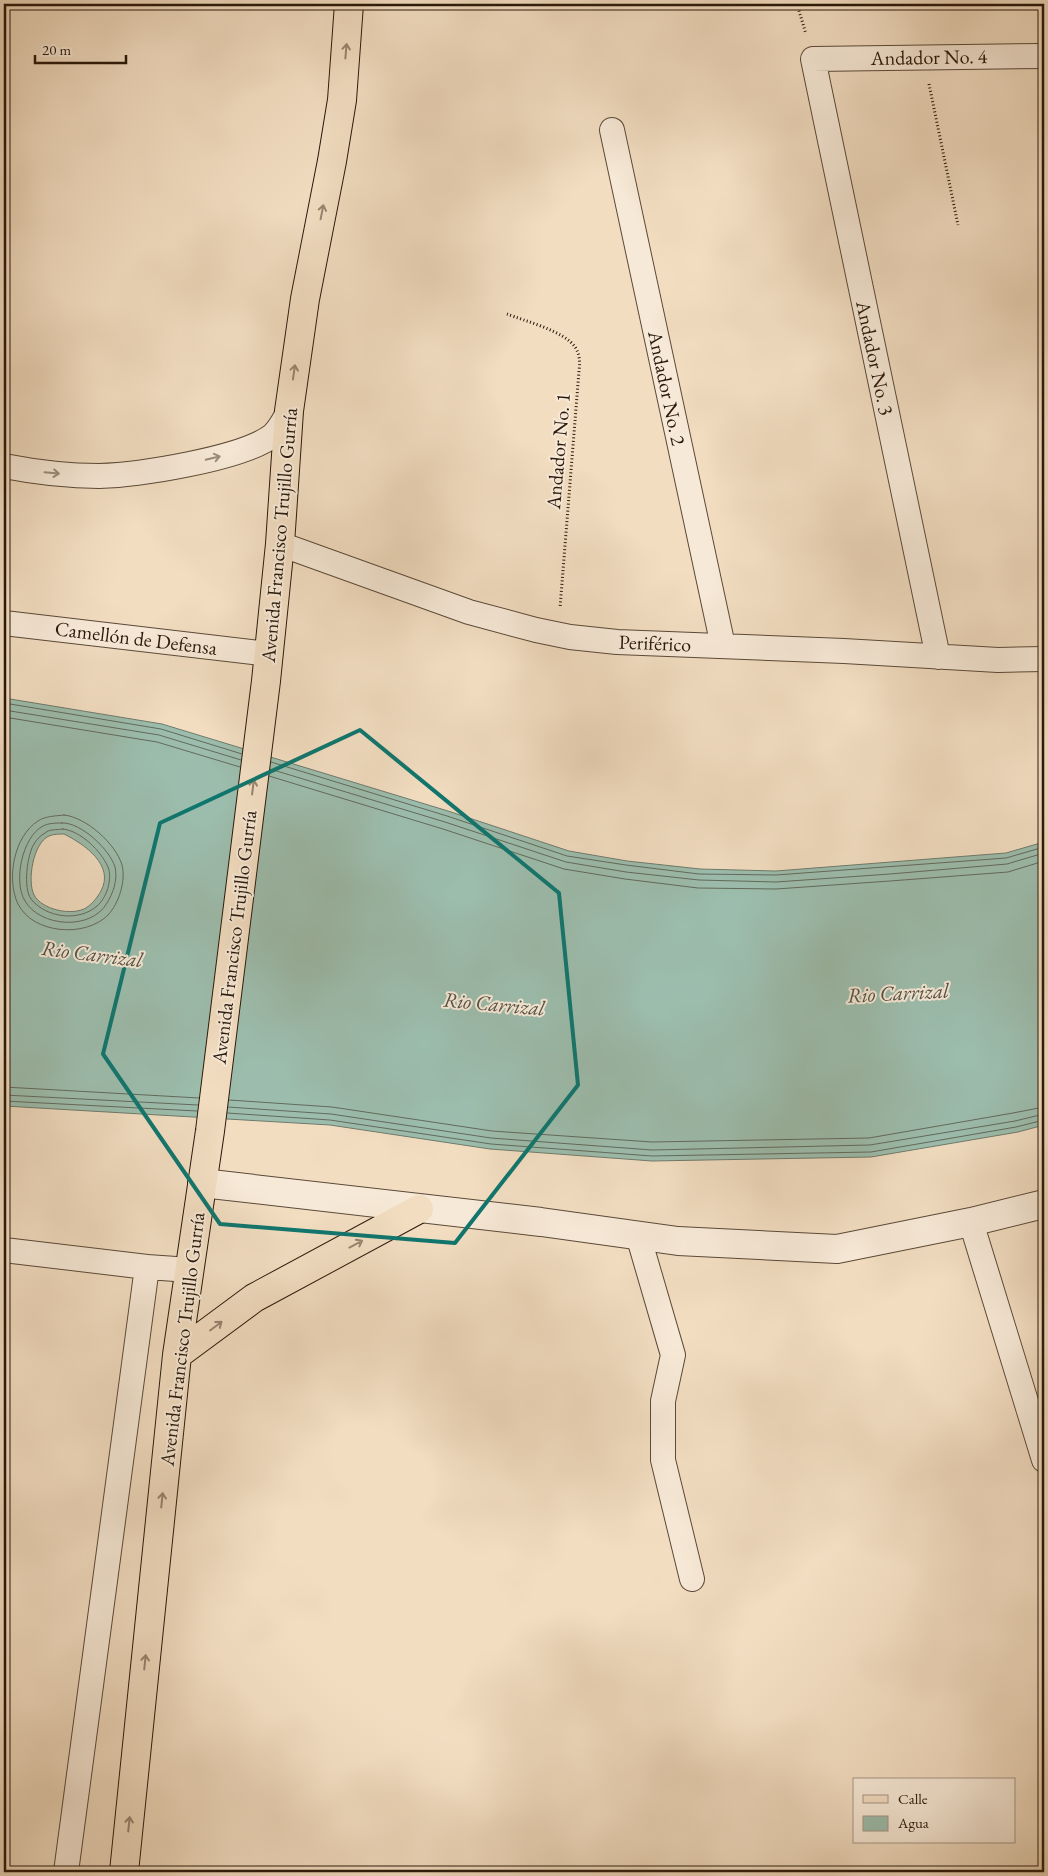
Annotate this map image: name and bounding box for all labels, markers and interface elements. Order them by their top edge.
scale bar [35,32,126,64]
text: 20 m [42,40,71,59]
one-way arrow [342,43,351,59]
street label: Andador No. 4 [869,43,988,71]
one-way arrow [318,204,327,220]
street label: Andador No. 3 [850,297,900,418]
street label: Andador No. 2 [642,327,692,448]
one-way arrow [290,364,300,380]
street label: Andador No. 1 [540,392,576,511]
street label: Avenida Francisco Trujillo Gurría [255,407,303,664]
one-way arrow [204,453,220,462]
one-way arrow [44,469,60,478]
street label: Camellón de Defensa [53,615,219,661]
street label: Periférico [618,629,692,657]
one-way arrow [248,779,258,795]
street label: Avenida Francisco Trujillo Gurría [205,809,262,1066]
water label: Rio Carrizal [40,934,145,973]
water label: Rio Carrizal [846,976,950,1009]
water label: Rio Carrizal [442,986,547,1021]
street label: Avenida Francisco Trujillo Gurría [153,1211,210,1468]
one-way arrow [348,1239,363,1248]
one-way arrow [209,1321,222,1332]
one-way arrow [157,1493,167,1509]
one-way arrow [141,1654,150,1670]
legend [853,1778,1016,1844]
text: Calle [898,1789,928,1808]
text: Agua [897,1813,929,1832]
one-way arrow [124,1816,134,1832]

